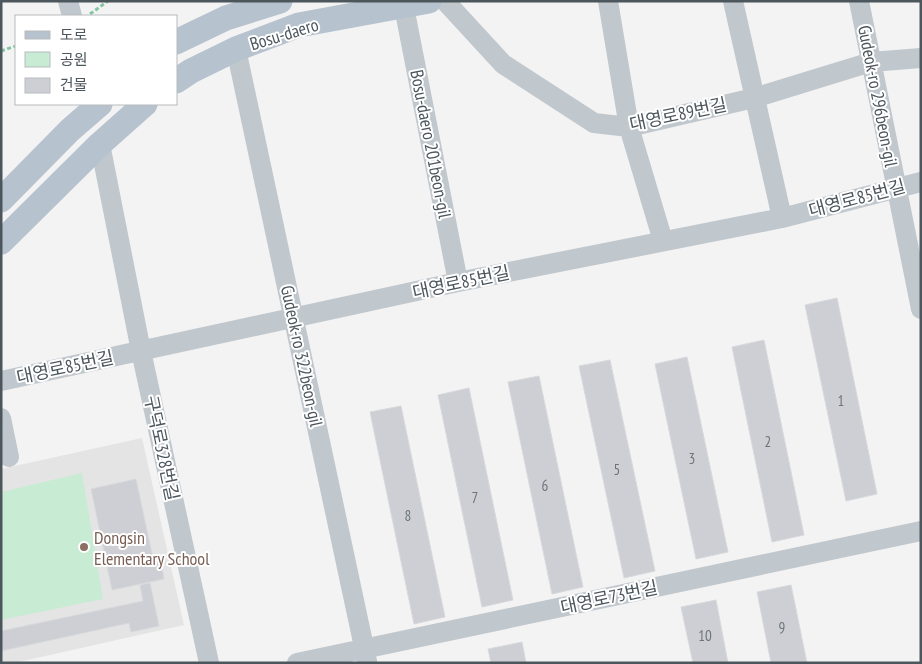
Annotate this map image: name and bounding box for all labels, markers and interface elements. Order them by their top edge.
street label: Bosu-daero [247,13,321,55]
legend [15,15,178,105]
street label: Gudeok-ro 296beon-gil [853,23,903,170]
text: 도로 [60,25,88,44]
text: 공원 [60,50,88,69]
street label: Bosu-daero 201beon-gil [405,68,457,221]
text: 건물 [60,75,88,94]
street label: 대영로89번길 [627,92,729,136]
street label: 대영로85번길 [806,174,908,222]
street label: 대영로85번길 [410,260,512,304]
street label: Gudeok-ro 322beon-gil [276,283,328,430]
street label: 대영로85번길 [14,345,116,389]
house number: 1 [838,391,844,410]
street label: 구덕로328번길 [140,393,184,503]
house number: 2 [765,432,771,451]
house number: 3 [689,449,695,468]
house number: 5 [614,460,620,479]
house number: 6 [542,476,549,495]
house number: 7 [472,488,478,507]
house number: 8 [405,506,411,525]
place label: Dongsin Elementary School [94,526,210,570]
marker: Dongsin Elementary School [78,541,90,553]
street label: 대영로73번길 [558,575,660,619]
house number: 9 [779,618,785,637]
house number: 10 [698,626,712,645]

